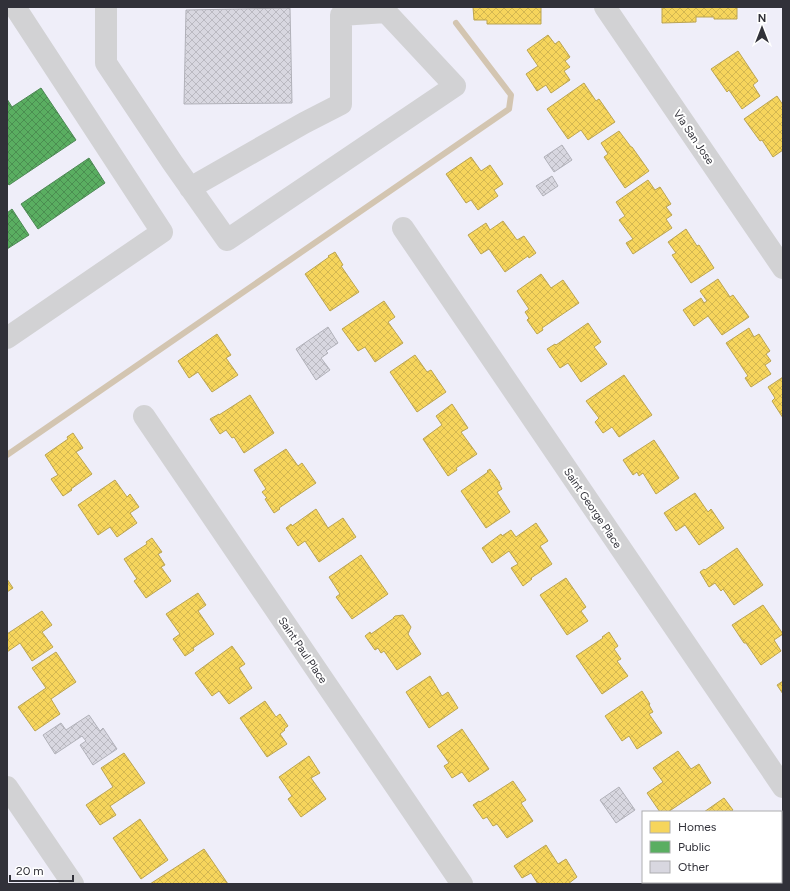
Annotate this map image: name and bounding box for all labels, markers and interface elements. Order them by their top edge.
north arrow [742,8,782,48]
text: N [758,12,766,25]
street label: Via San Jose [671,108,717,167]
street label: Saint George Place [561,466,624,551]
street label: Saint Paul Place [276,615,330,686]
legend [642,811,782,883]
text: Homes [678,820,717,834]
text: Public [678,840,711,854]
scale bar [10,857,73,883]
text: Other [678,860,709,874]
text: 20 m [16,864,44,878]

